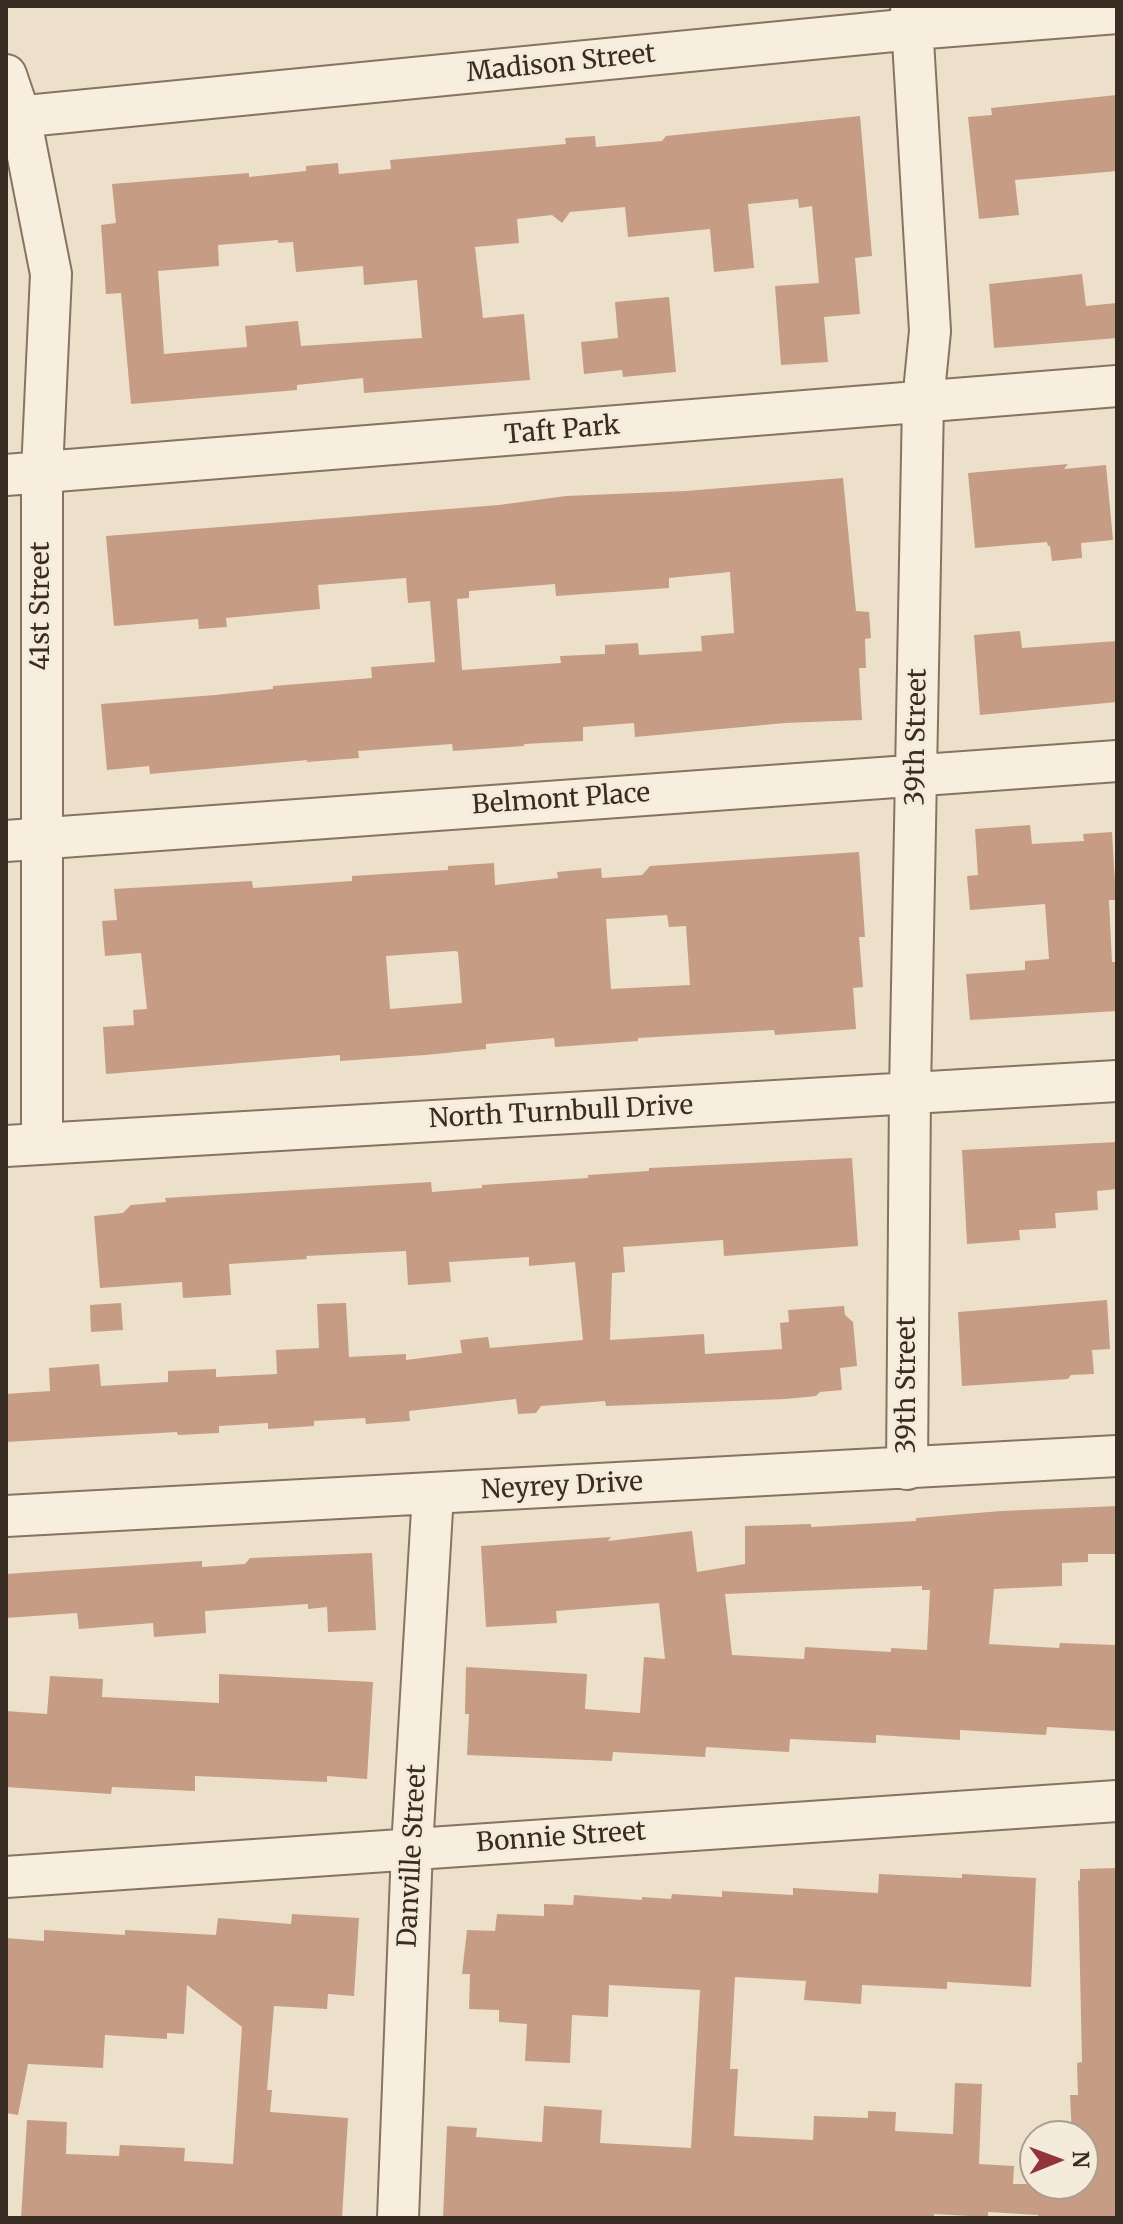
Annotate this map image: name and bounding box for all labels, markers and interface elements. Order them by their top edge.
street label: Madison Street [465,39,657,89]
street label: Taft Park [503,410,621,452]
street label: 41st Street [26,541,58,671]
street label: 39th Street [900,668,934,806]
street label: Belmont Place [471,778,651,822]
street label: North Turnbull Drive [428,1090,694,1136]
street label: 39th Street [892,1316,924,1454]
street label: Neyrey Drive [480,1467,644,1507]
street label: Danville Street [393,1763,433,1949]
street label: Bonnie Street [475,1817,647,1859]
north arrow [1019,2120,1099,2200]
text: N [1067,2151,1095,2169]

